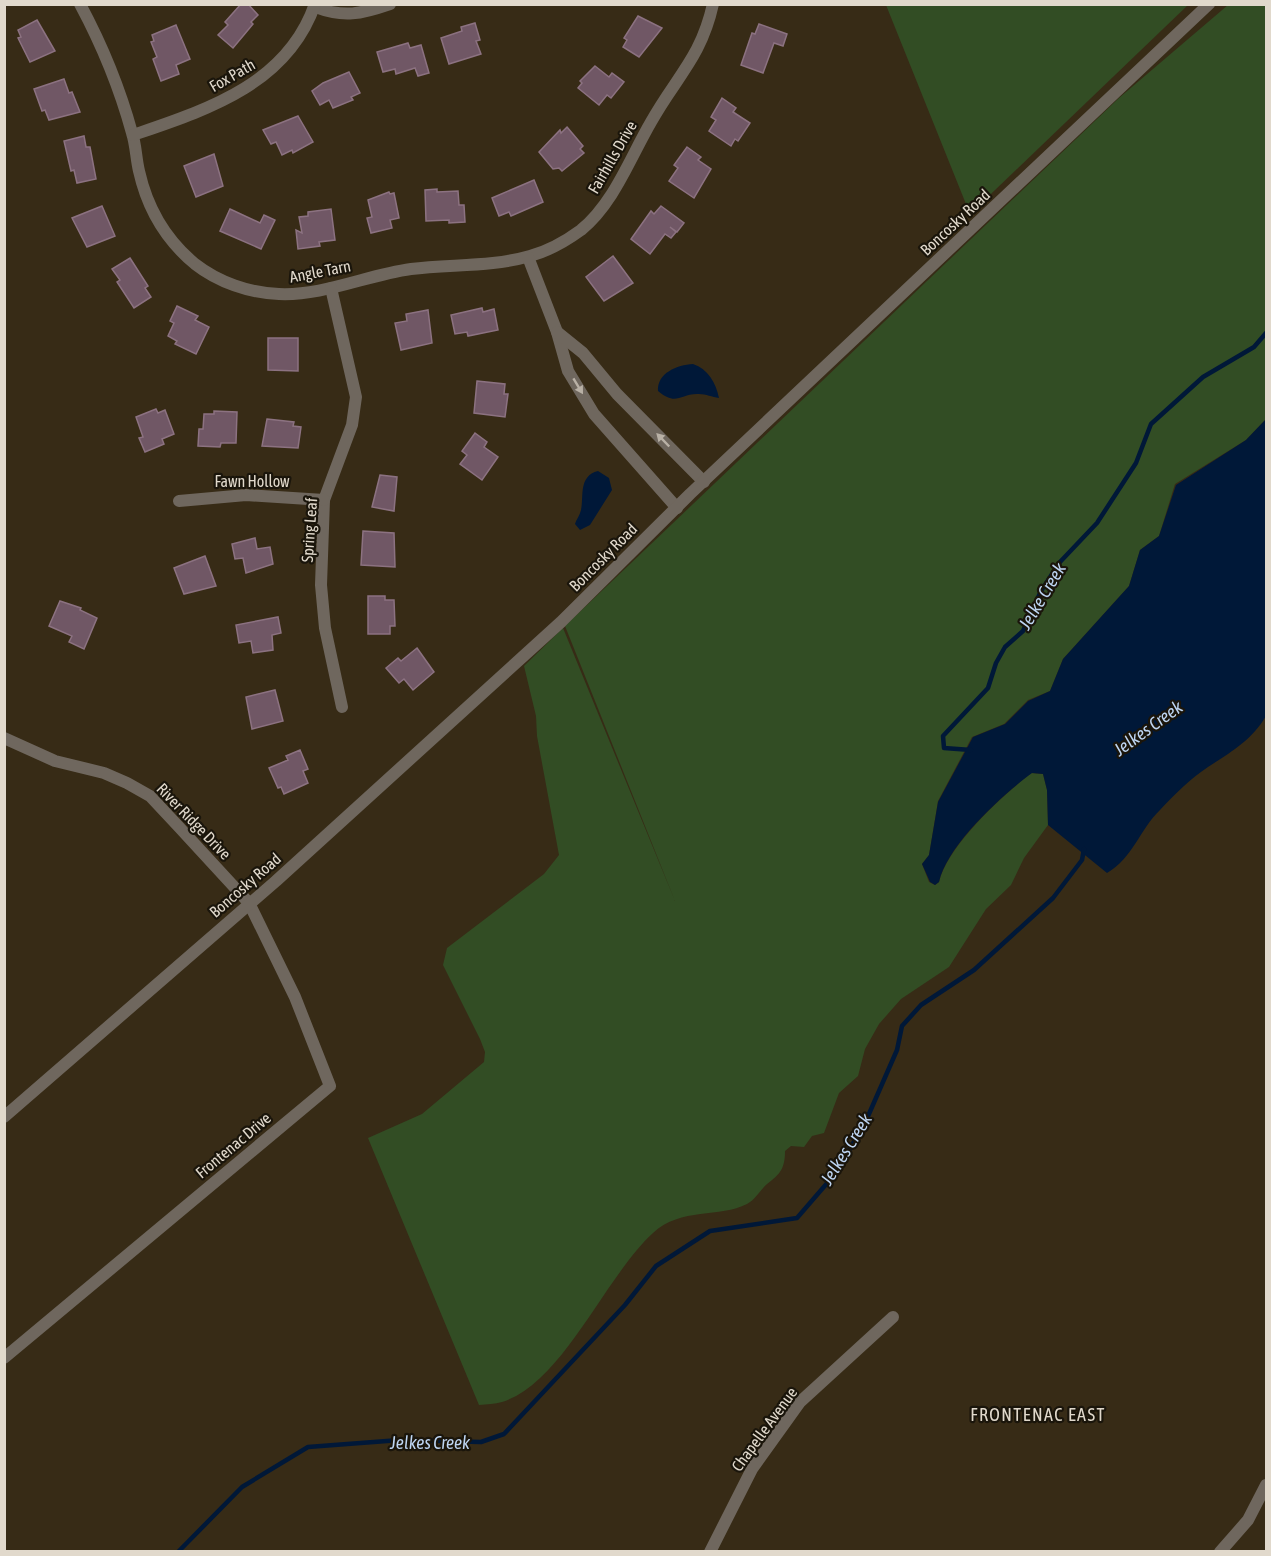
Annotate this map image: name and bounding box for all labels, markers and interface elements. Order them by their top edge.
street label: Fox Path [206,55,258,95]
street label: Fairhills Drive [584,118,640,196]
street label: Boncosky Road [917,185,994,259]
street label: Angle Tarn [288,256,352,287]
one-way arrow [572,378,583,394]
one-way arrow [656,434,670,448]
street label: Fawn Hollow [214,472,290,490]
street label: Spring Leaf [298,496,321,563]
street label: Boncosky Road [565,519,641,595]
water label: Jelke Creek [1014,558,1071,634]
water label: Jelkes Creek [1109,695,1187,761]
street label: River Ridge Drive [153,779,235,863]
street label: Boncosky Road [206,849,285,922]
street label: Frontenac Drive [192,1108,274,1182]
water label: Jelkes Creek [815,1109,877,1189]
street label: Chapelle Avenue [728,1384,801,1475]
district label: FRONTENAC EAST [970,1404,1106,1425]
water label: Jelkes Creek [389,1432,471,1453]

